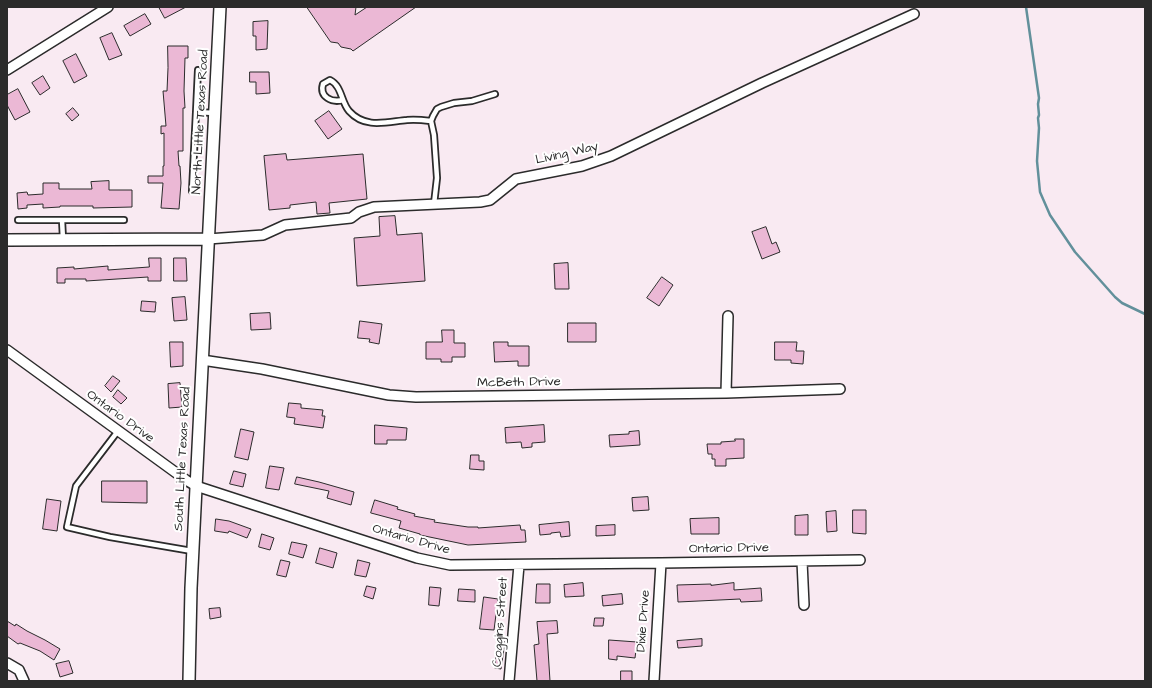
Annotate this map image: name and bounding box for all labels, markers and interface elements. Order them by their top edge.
street label: North Little Texas Road [189,49,213,195]
street label: Living Way [534,139,600,169]
street label: McBeth Drive [477,374,561,392]
street label: South Little Texas Road [171,386,195,532]
street label: Ontario Drive [83,387,157,447]
street label: Ontario Drive [370,521,452,559]
street label: Ontario Drive [689,541,769,557]
street label: Coggins Street [490,576,512,668]
street label: Dixie Drive [634,589,654,653]

